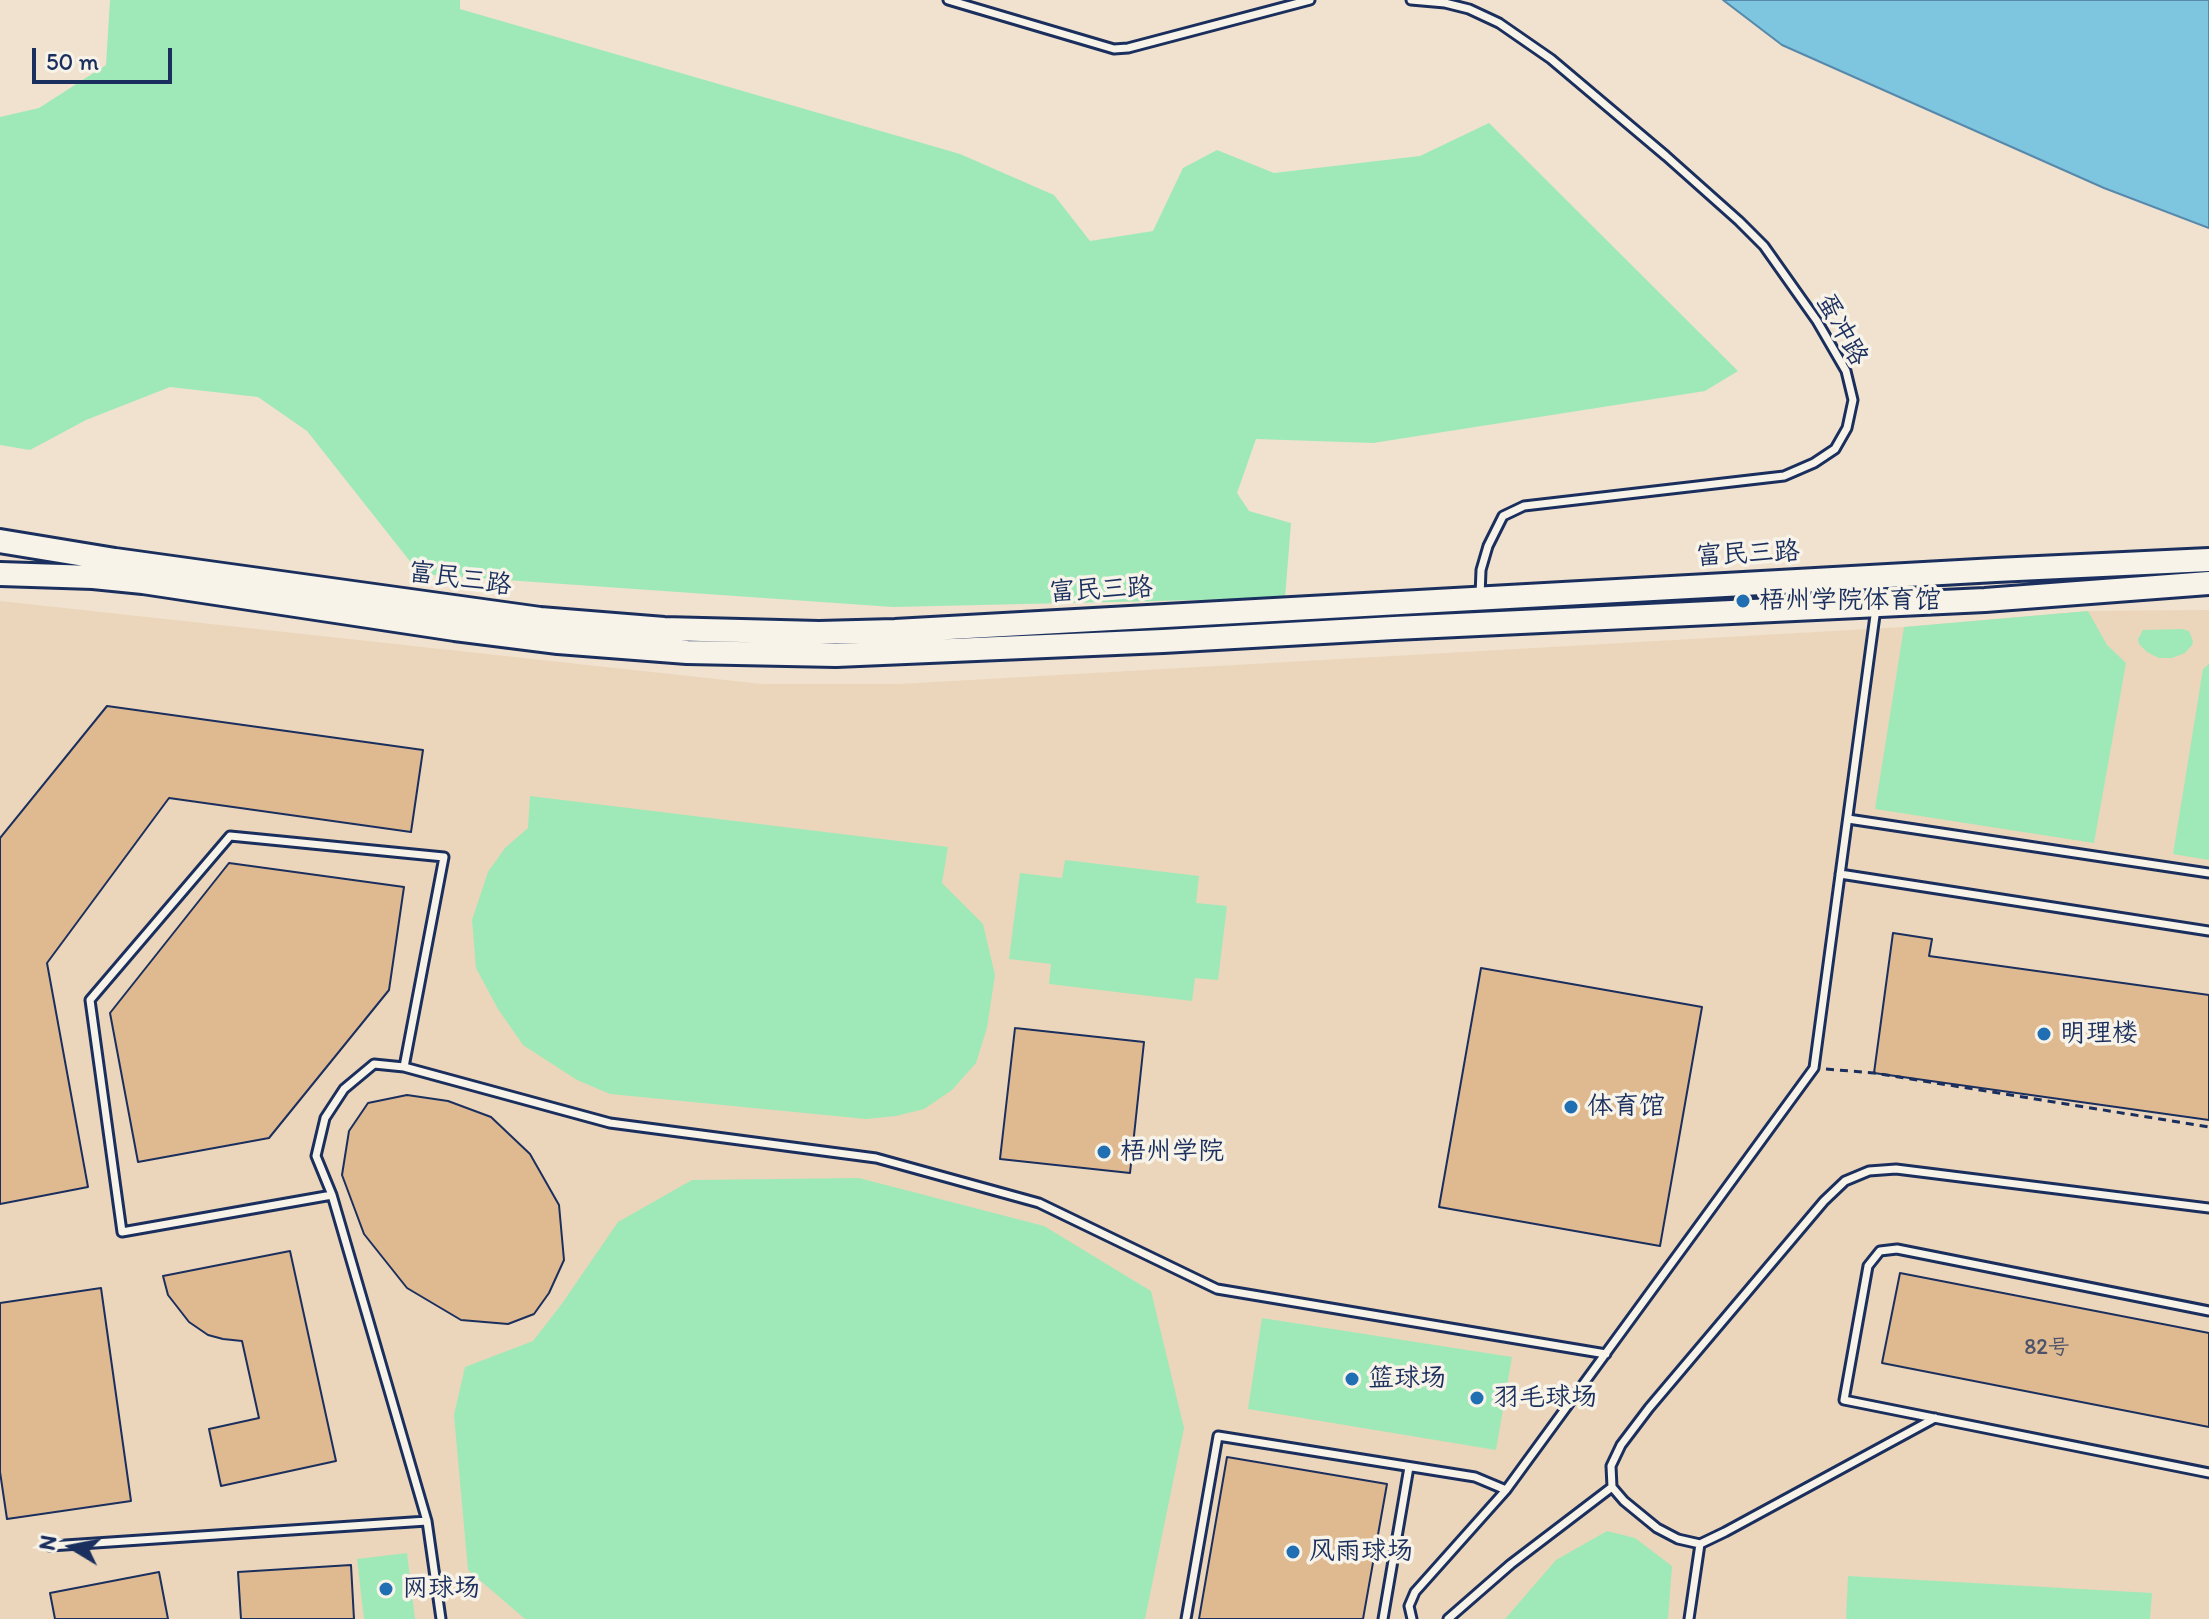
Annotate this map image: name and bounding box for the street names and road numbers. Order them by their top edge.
street label: 蛋冲路 [1808,288,1874,372]
street label: 富民三路 [1695,537,1801,573]
street label: 富民三路 [406,557,514,603]
street label: 富民三路 [1048,573,1154,609]

